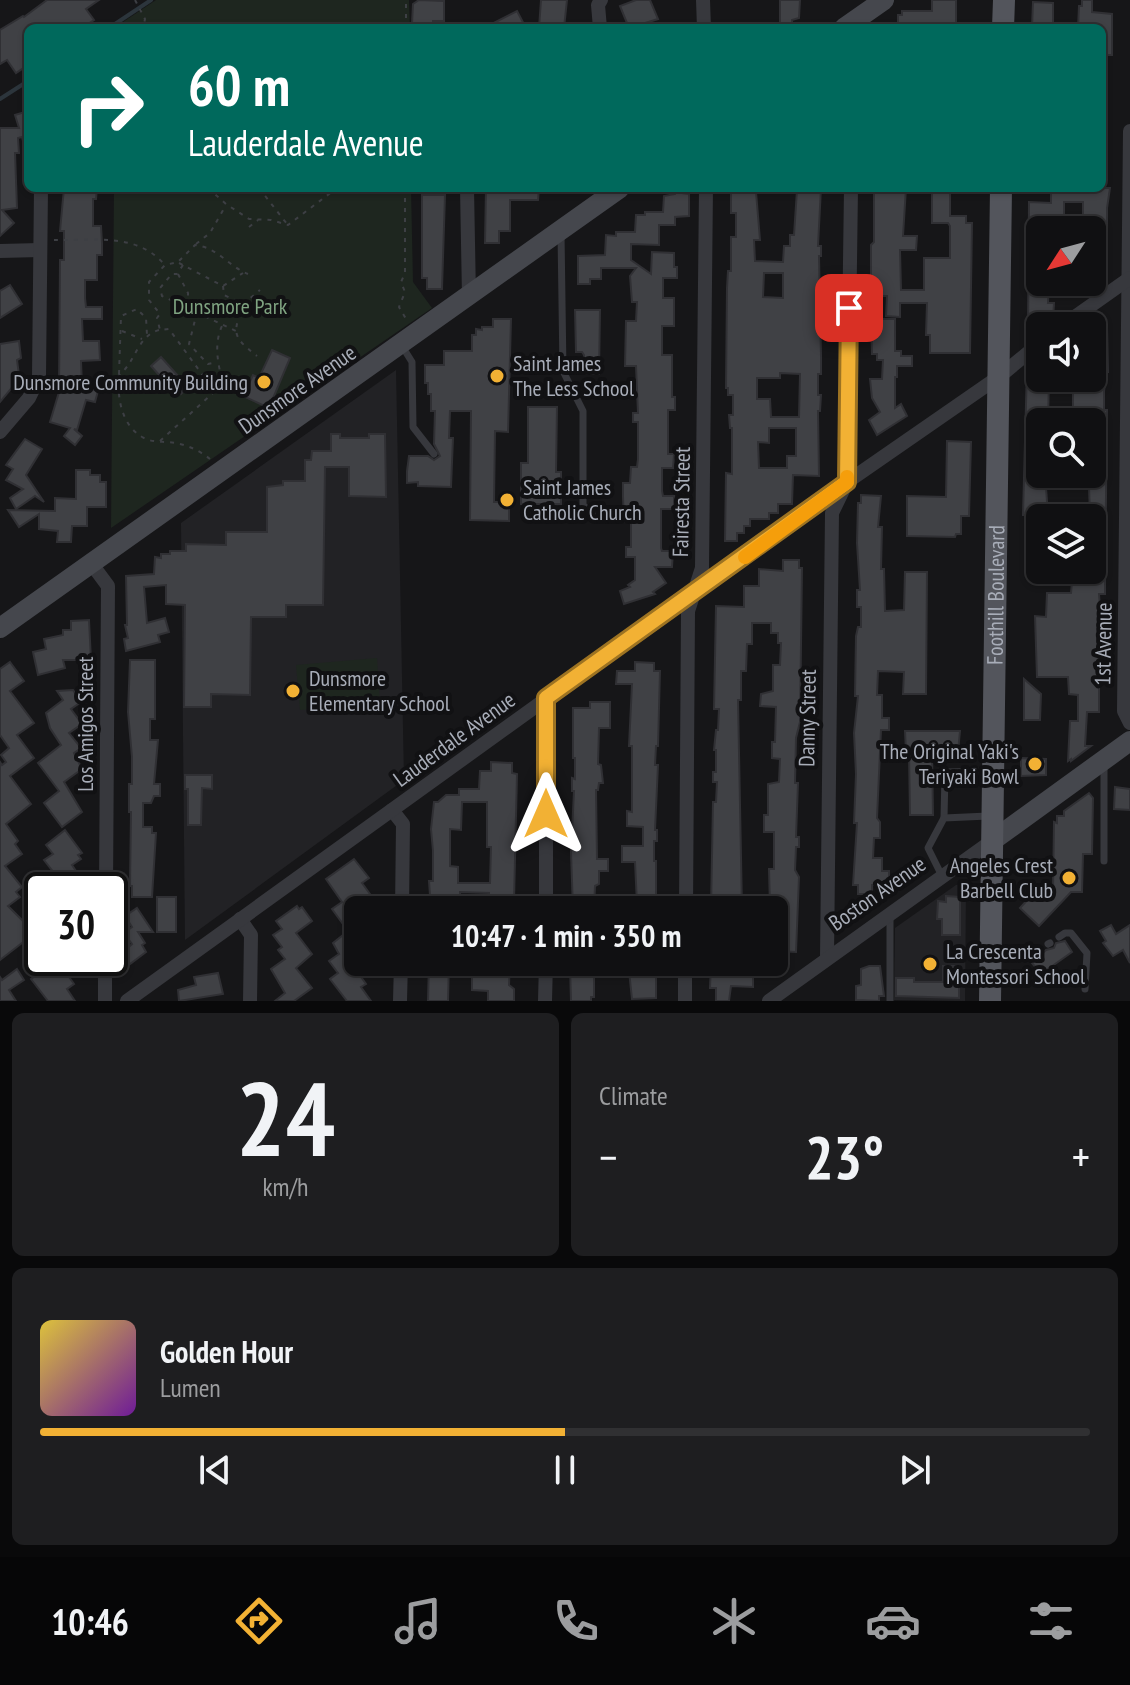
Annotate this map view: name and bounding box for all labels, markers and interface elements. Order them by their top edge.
text: 60 m [188,49,290,121]
icon: right [56,56,160,160]
text: Lauderdale Avenue [188,119,424,166]
north arrow [1026,216,1106,296]
map controls [1026,216,1106,584]
pin [815,274,883,342]
icon: arrive [827,286,871,330]
park label: Dunsmore Park [173,292,288,320]
button: sound [1026,312,1106,392]
street label: Dunsmore Avenue [233,338,361,440]
place label: Saint James The Less School [513,349,635,402]
marker: Saint James The Less School [488,367,506,385]
place label: Dunsmore Community Building [13,368,248,396]
marker: Dunsmore Community Building [255,373,273,391]
button: search [1026,408,1106,488]
street label: Fairesta Street [666,447,696,557]
place label: Saint James Catholic Church [523,473,642,526]
marker: Saint James Catholic Church [498,491,516,509]
button: layers [1026,504,1106,584]
street label: Foothill Boulevard [981,525,1010,665]
street label: 1st Avenue [1088,602,1118,686]
street label: Los Amigos Street [71,656,99,792]
place label: Dunsmore Elementary School [309,664,451,717]
street label: Danny Street [792,669,822,767]
marker: Dunsmore Elementary School [284,682,302,700]
street label: Lauderdale Avenue [387,685,521,793]
place label: The Original Yaki's Teriyaki Bowl [880,737,1020,790]
marker: The Original Yaki's Teriyaki Bowl [1026,755,1044,773]
position arrow [504,772,588,856]
street label: Boston Avenue [823,849,931,937]
place label: Angeles Crest Barbell Club [950,851,1053,904]
marker: Angeles Crest Barbell Club [1060,869,1078,887]
speed limit sign: 30 [24,872,128,976]
text: 10:47 · 1 min · 350 m [451,916,681,955]
place label: La Crescenta Montessori School [946,937,1086,990]
marker: La Crescenta Montessori School [921,955,939,973]
text: 24 [236,1050,335,1185]
text: Climate [599,1079,668,1112]
text: 23° [805,1118,884,1196]
text: − [599,1128,617,1185]
text: + [1072,1128,1090,1185]
text: km/h [262,1170,309,1203]
text: Golden Hour [160,1332,293,1371]
text: Lumen [160,1371,221,1404]
icon: previous [193,1448,237,1492]
icon: pause [543,1448,587,1492]
icon: next [893,1448,937,1492]
icon: directions [231,1593,287,1649]
icon: music [390,1593,446,1649]
icon: phone [548,1593,604,1649]
icon: climate [706,1593,762,1649]
icon: car [865,1593,921,1649]
icon: filters [1023,1593,1079,1649]
text: 10:46 [51,1598,129,1645]

